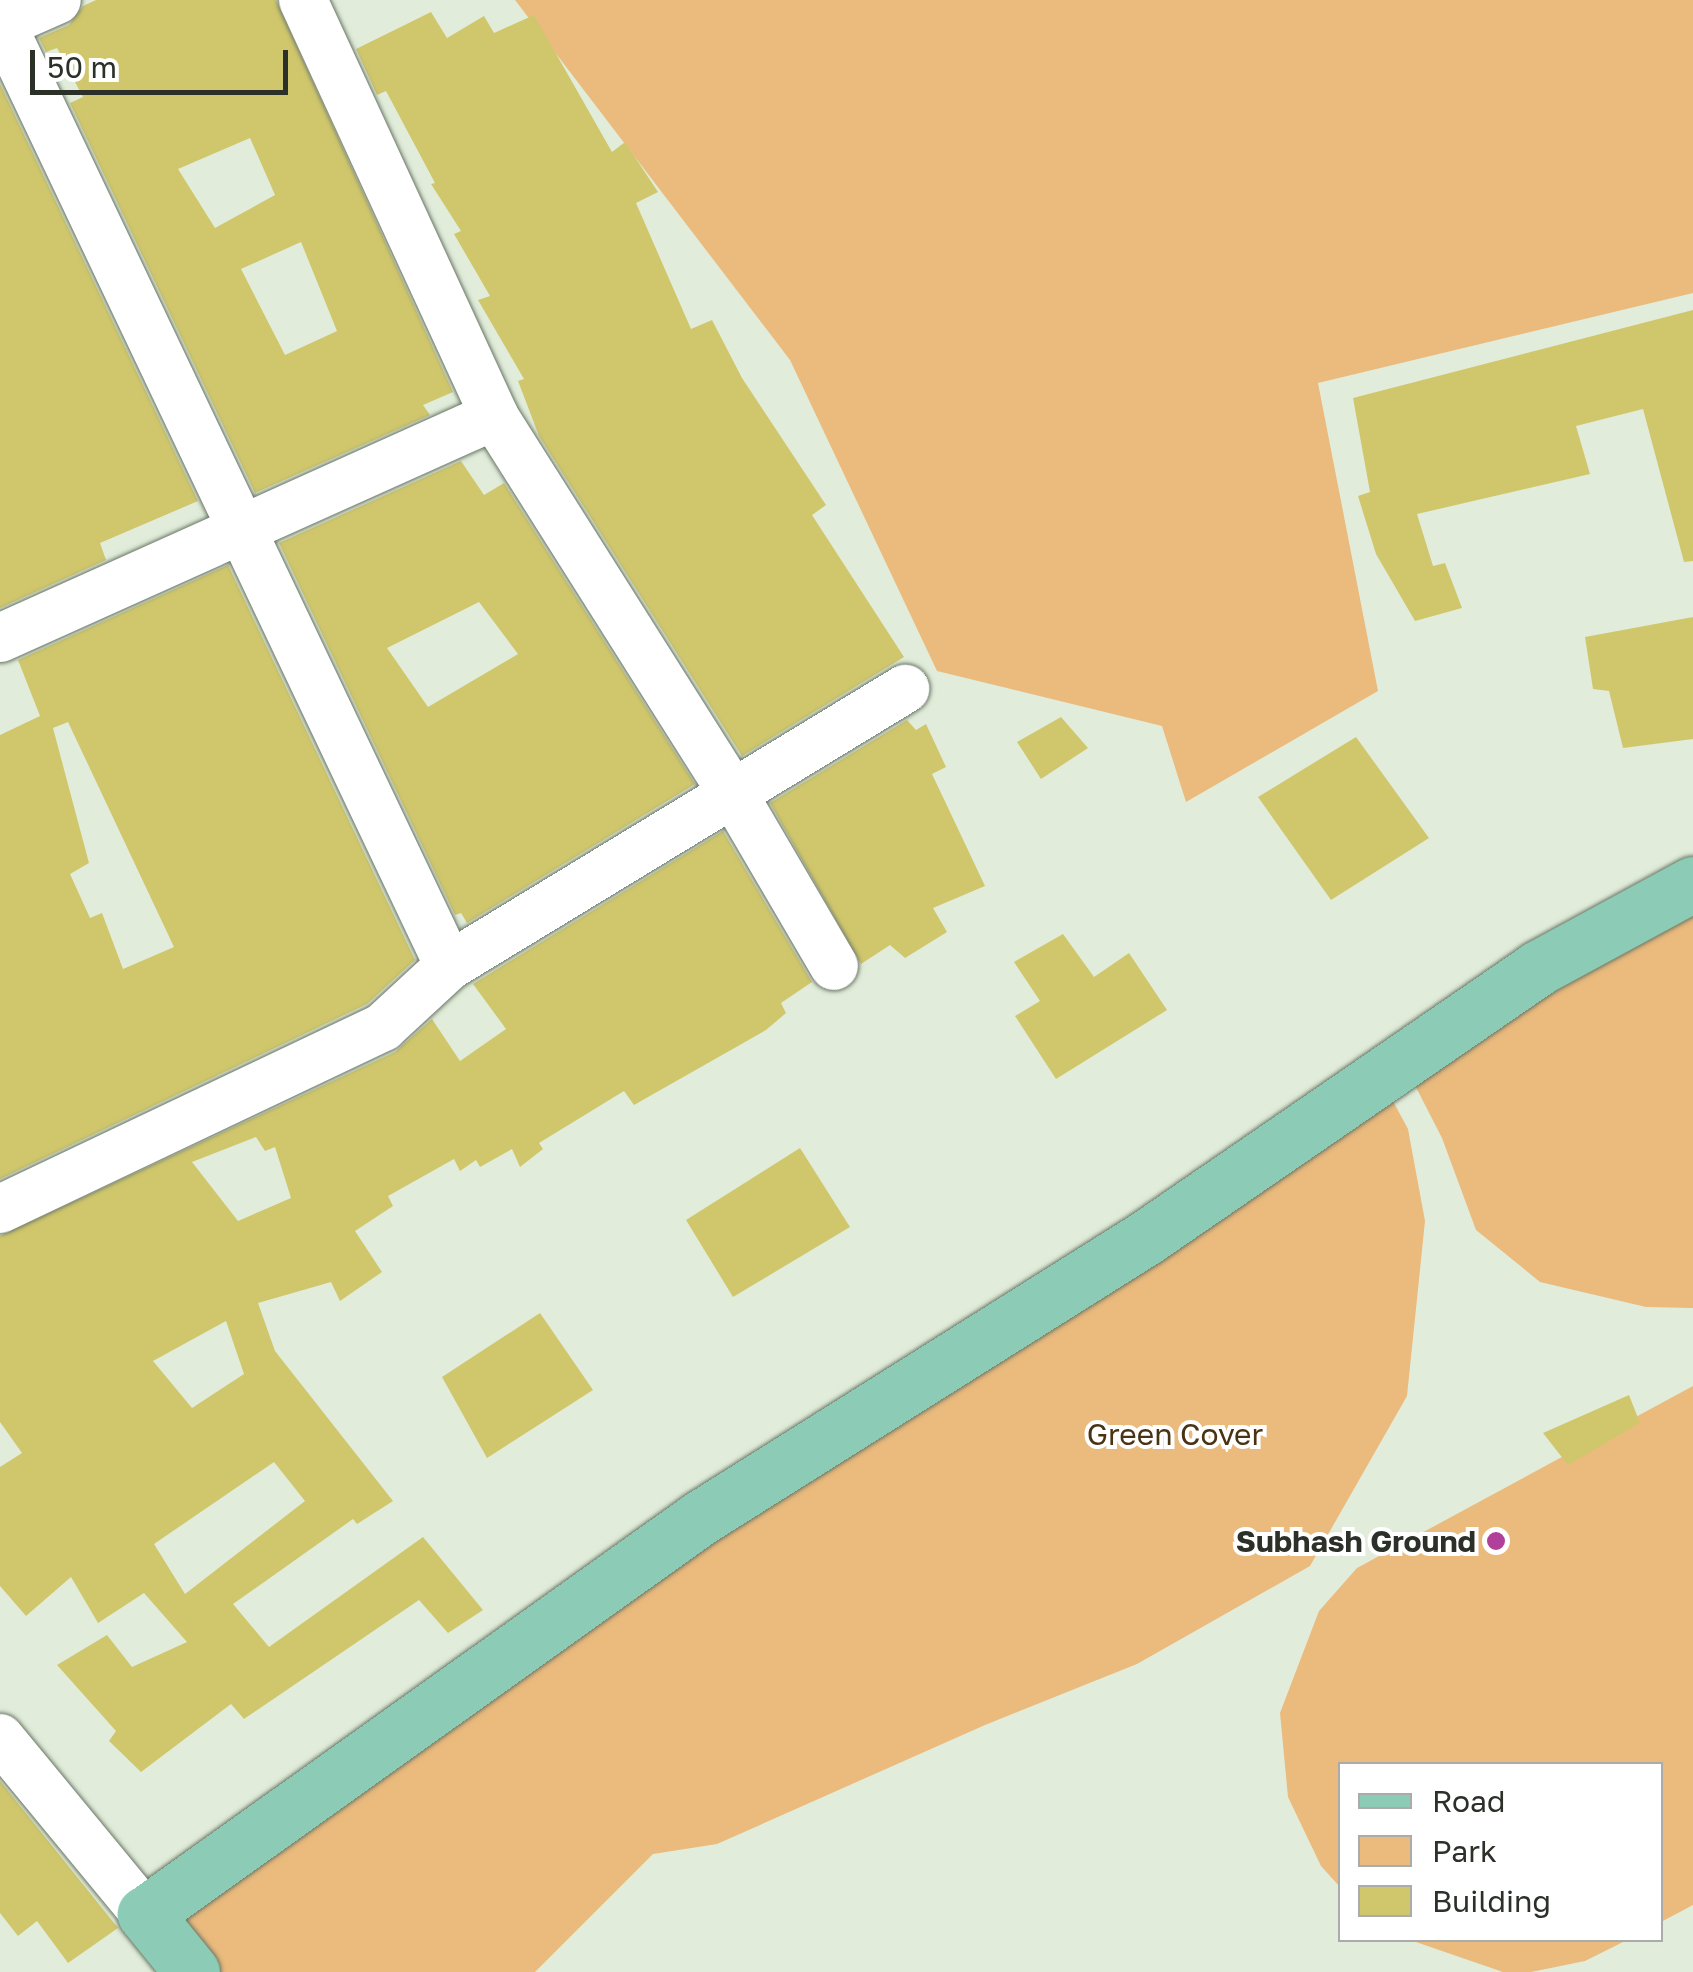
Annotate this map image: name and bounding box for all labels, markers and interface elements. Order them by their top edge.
scale bar [35,30,292,92]
text: 50 m [47,49,117,85]
park label: Green Cover [1087,1416,1263,1452]
place label: Subhash Ground [1236,1523,1476,1559]
marker: Subhash Ground [1485,1530,1507,1552]
legend [1338,1762,1663,1942]
text: Road [1432,1783,1506,1819]
text: Park [1432,1833,1497,1869]
text: Building [1432,1883,1551,1919]

